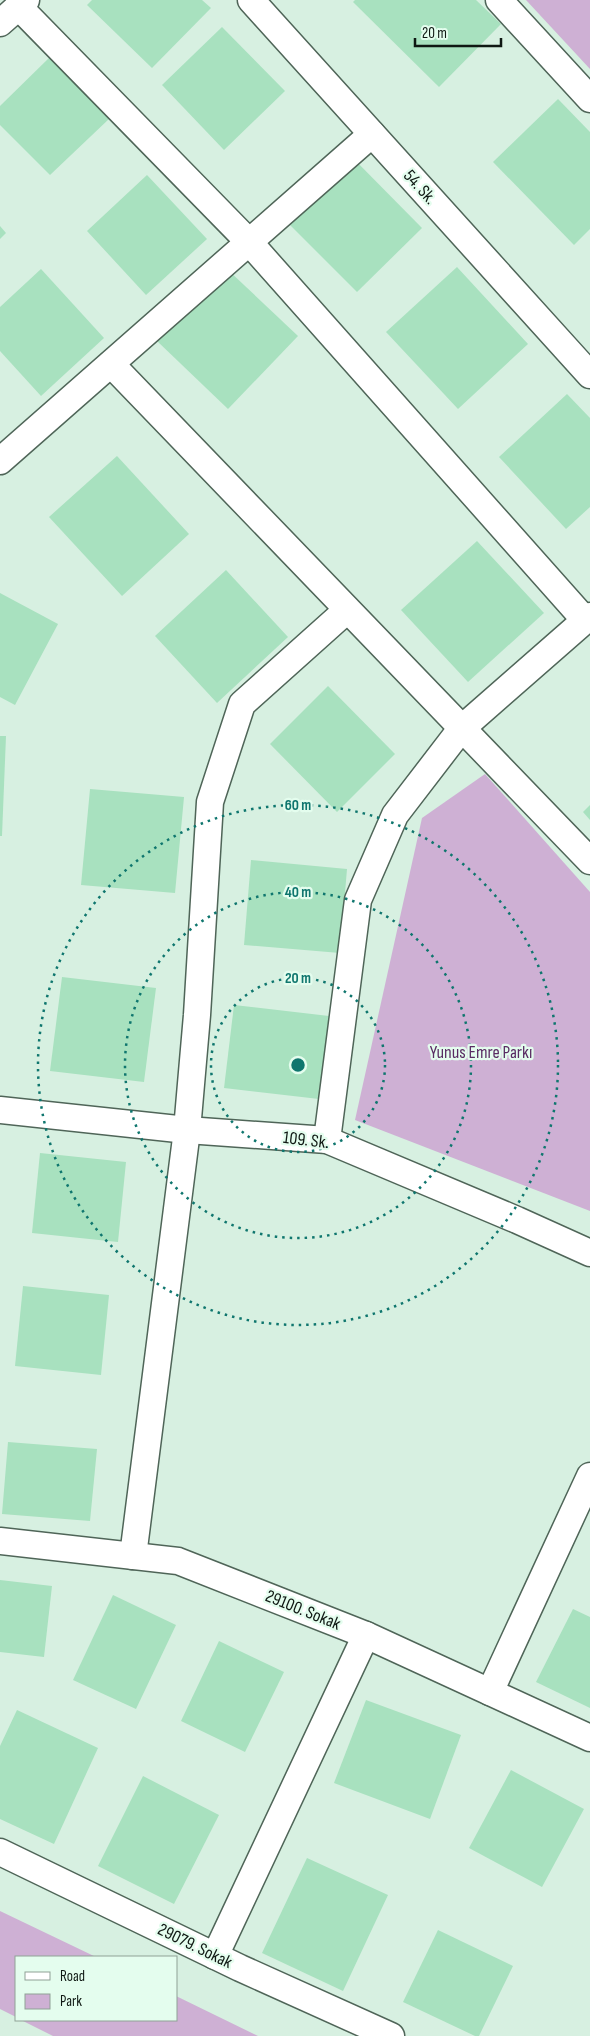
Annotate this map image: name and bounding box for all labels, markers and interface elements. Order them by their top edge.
scale bar [415,15,501,47]
text: 20 m [422,24,447,43]
street label: 54. Sk. [399,165,441,209]
text: 60 m [285,796,311,815]
text: 40 m [285,883,311,902]
text: 20 m [285,969,311,988]
park label: Yunus Emre Parkı [430,1042,532,1063]
centre of rings [289,1056,307,1074]
street label: 109. Sk. [282,1127,330,1153]
street label: 29100. Sokak [262,1585,344,1635]
street label: 29079. Sokak [154,1919,236,1973]
legend [15,1956,178,2021]
text: Road [60,1967,85,1986]
text: Park [60,1992,82,2011]

